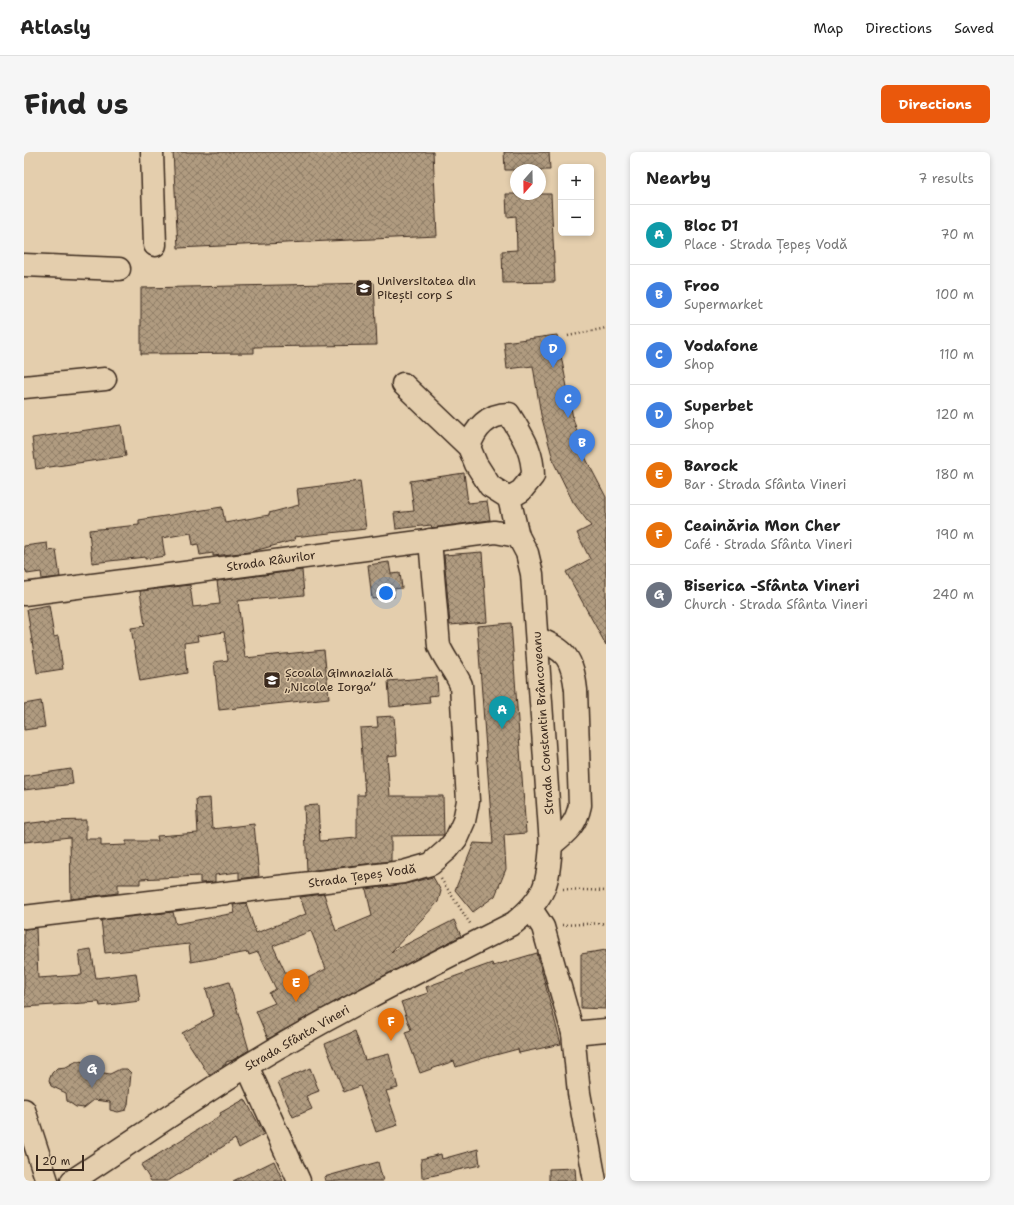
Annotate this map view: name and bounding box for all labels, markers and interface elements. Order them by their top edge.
text: Atlasly [20,15,91,40]
text: Map [814,19,844,37]
text: Directions [866,19,932,37]
text: Saved [954,19,994,37]
text: Find us [24,85,129,123]
button: Directions [881,85,990,123]
north arrow [510,164,546,200]
map controls [558,164,594,236]
button: + [558,164,594,200]
text: Nearby [646,167,711,189]
text: 7 results [918,170,974,187]
button: − [558,200,594,236]
text: Bloc D1 [684,216,738,236]
text: A [654,226,664,243]
text: 70 m [940,226,974,243]
text: Place · Strada Țepeș Vodă [684,236,847,253]
place label: Universitatea din Pitești corp S [377,273,476,303]
text: Froo [684,276,720,296]
school or university icon: Universitatea din Pitești corp S [354,278,374,298]
text: B [655,286,663,303]
text: 100 m [935,286,974,303]
text: Supermarket [684,296,763,313]
pin: D [540,335,566,368]
text: Vodafone [684,336,758,356]
text: C [655,346,663,363]
text: 110 m [939,346,974,363]
text: Shop [684,356,714,373]
pin: C [555,385,581,418]
text: Superbet [684,396,753,416]
text: D [654,406,664,423]
text: 120 m [936,406,974,423]
text: Shop [684,416,714,433]
pin: B [569,429,595,462]
text: Barock [684,456,738,476]
text: E [655,466,663,483]
text: 180 m [935,466,974,483]
text: Bar · Strada Sfânta Vineri [684,476,847,493]
text: Ceainăria Mon Cher [684,516,841,536]
text: F [655,526,663,543]
text: 190 m [935,526,974,543]
text: Café · Strada Sfânta Vineri [684,536,852,553]
street label: Strada Râurilor [225,547,317,575]
text: Biserica -Sfânta Vineri [684,576,860,596]
your location [376,583,396,603]
text: G [654,586,664,603]
text: 240 m [932,586,974,603]
text: Church · Strada Sfânta Vineri [684,596,868,613]
street label: Strada Constantin Brâncoveanu [529,631,557,815]
place label: Școala Gimnazială „Nicolae Iorga” [284,665,393,695]
school or university icon: Școala Gimnazială „Nicolae Iorga” [262,670,282,690]
pin: A [489,696,515,729]
street label: Strada Țepeș Vodă [307,860,417,891]
pin: E [283,969,309,1002]
street label: Strada Sfânta Vineri [242,1001,352,1075]
pin: F [378,1008,404,1041]
pin: G [79,1055,105,1088]
scale bar [36,1153,84,1172]
text: 20 m [42,1154,70,1169]

